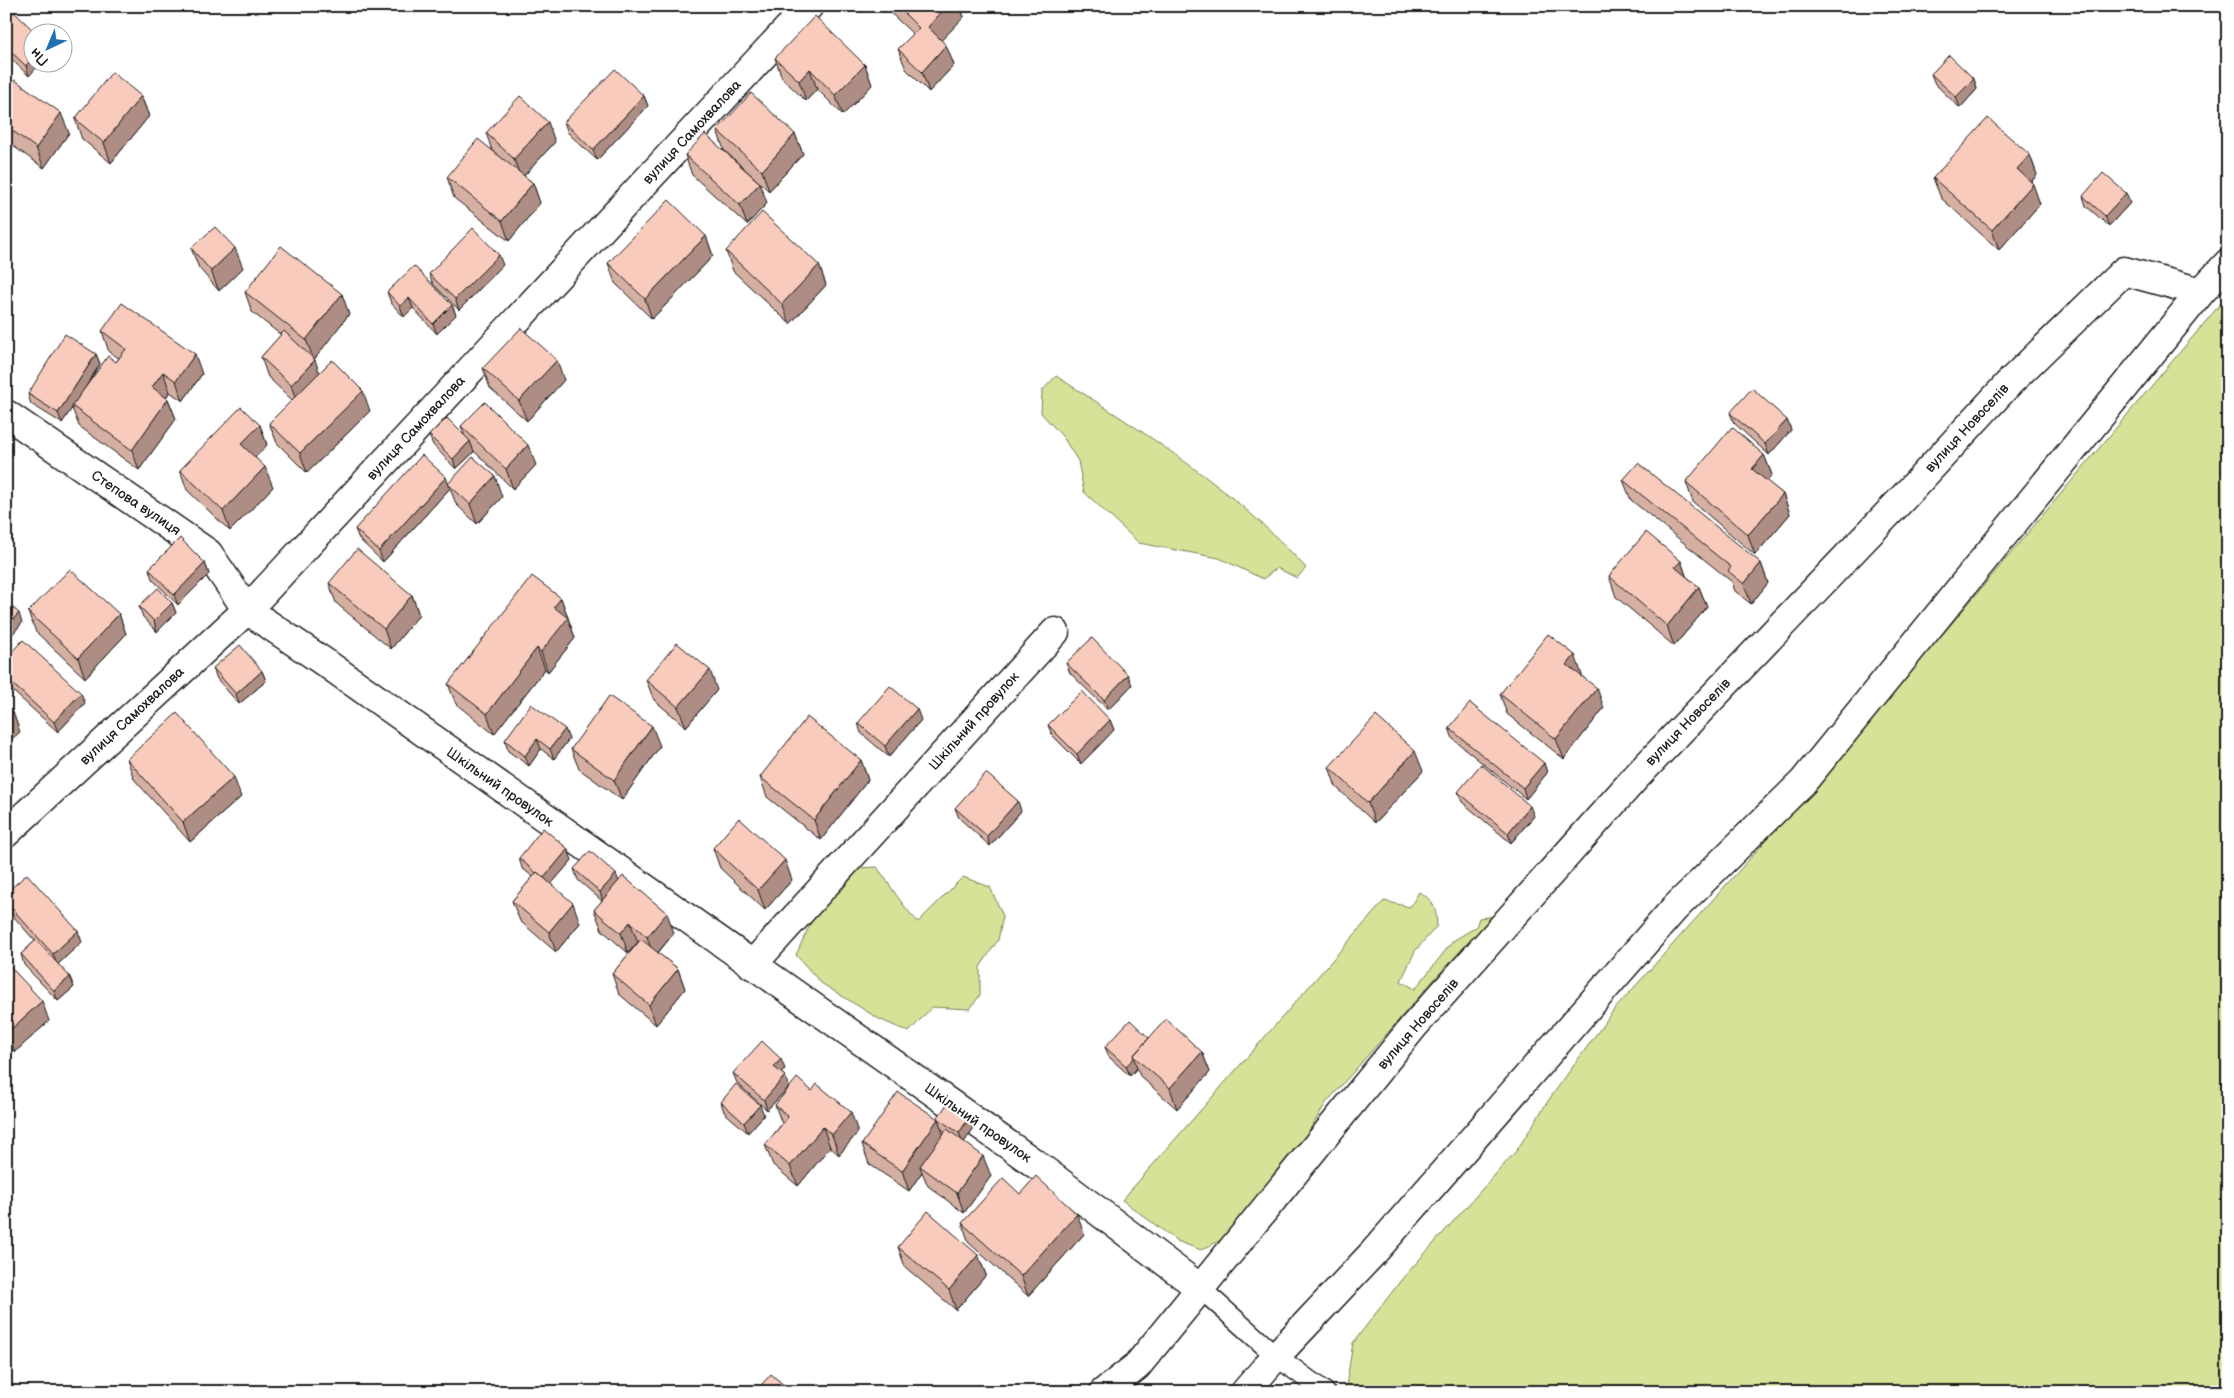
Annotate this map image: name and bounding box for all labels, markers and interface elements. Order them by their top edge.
north arrow [22,22,72,72]
text: Пн [27,44,52,70]
street label: вулиця Самохвалова [639,76,745,188]
street label: вулиця Самохвалова [363,372,469,484]
street label: вулиця Новоселів [1922,380,2013,476]
street label: Степова вулиця [88,467,184,539]
street label: вулиця Самохвалова [76,663,188,769]
street label: Шкільний провулок [925,668,1023,774]
street label: вулиця Новоселів [1642,674,1735,769]
street label: Шкільний провулок [443,744,557,831]
street label: вулиця Новоселів [1374,975,1463,1073]
street label: Шкільний провулок [921,1080,1035,1167]

